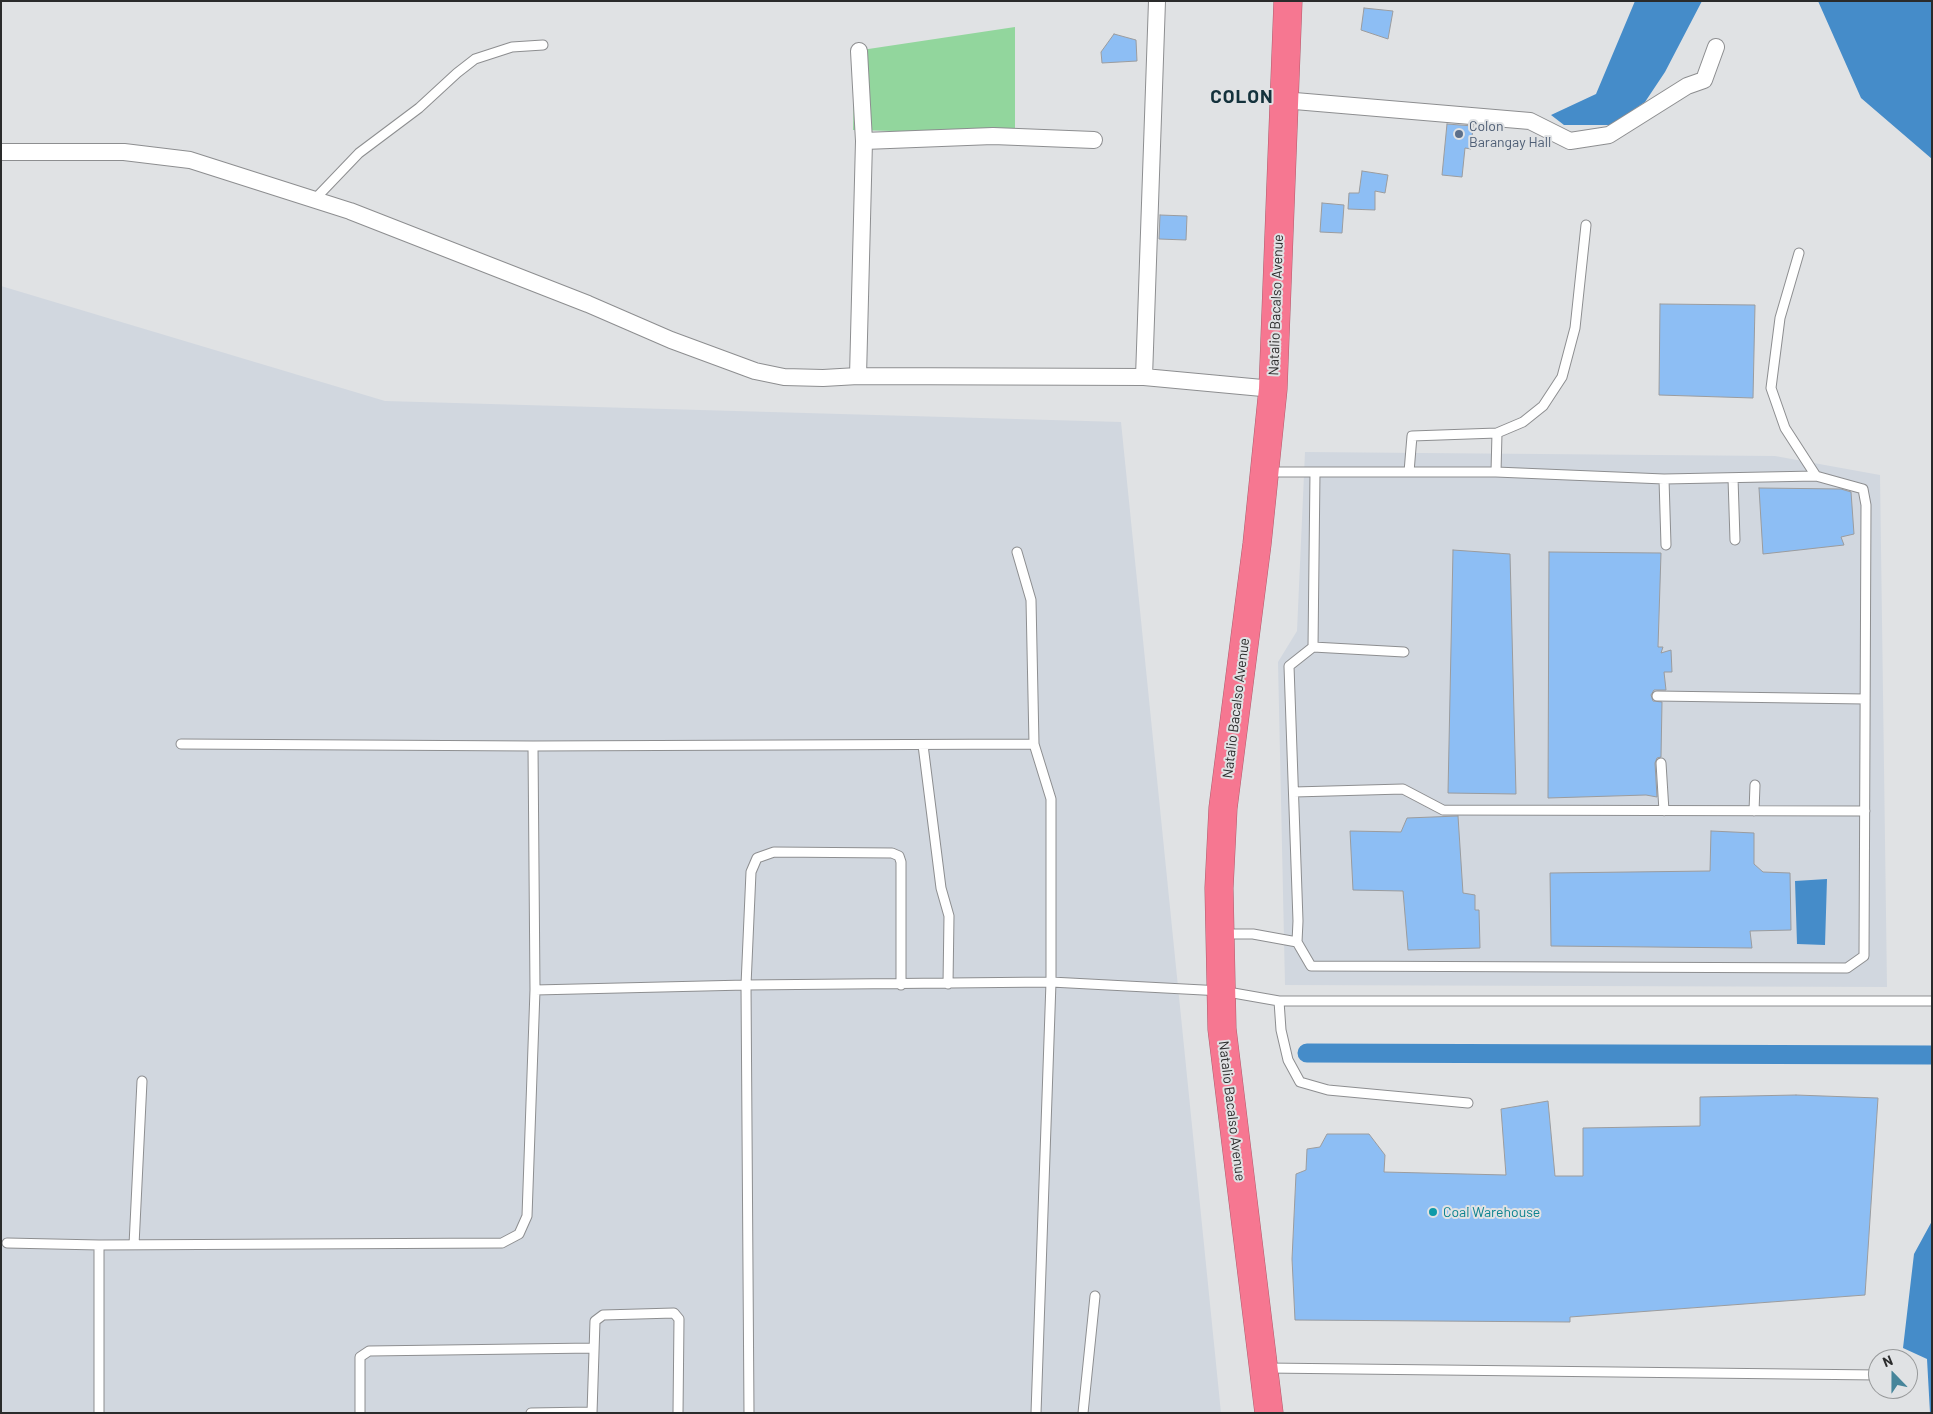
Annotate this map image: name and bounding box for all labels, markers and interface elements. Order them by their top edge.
district label: COLON [1210,86,1274,108]
place label: Colon Barangay Hall [1469,118,1551,150]
marker: Colon Barangay Hall [1453,128,1465,140]
street label: Natalio Bacalso Avenue [1265,234,1287,376]
street label: Natalio Bacalso Avenue [1219,637,1253,779]
street label: Natalio Bacalso Avenue [1215,1040,1249,1182]
place label: Coal Warehouse [1443,1204,1540,1220]
marker: Coal Warehouse [1427,1206,1439,1218]
north arrow [1868,1349,1918,1399]
text: N [1880,1351,1895,1370]

